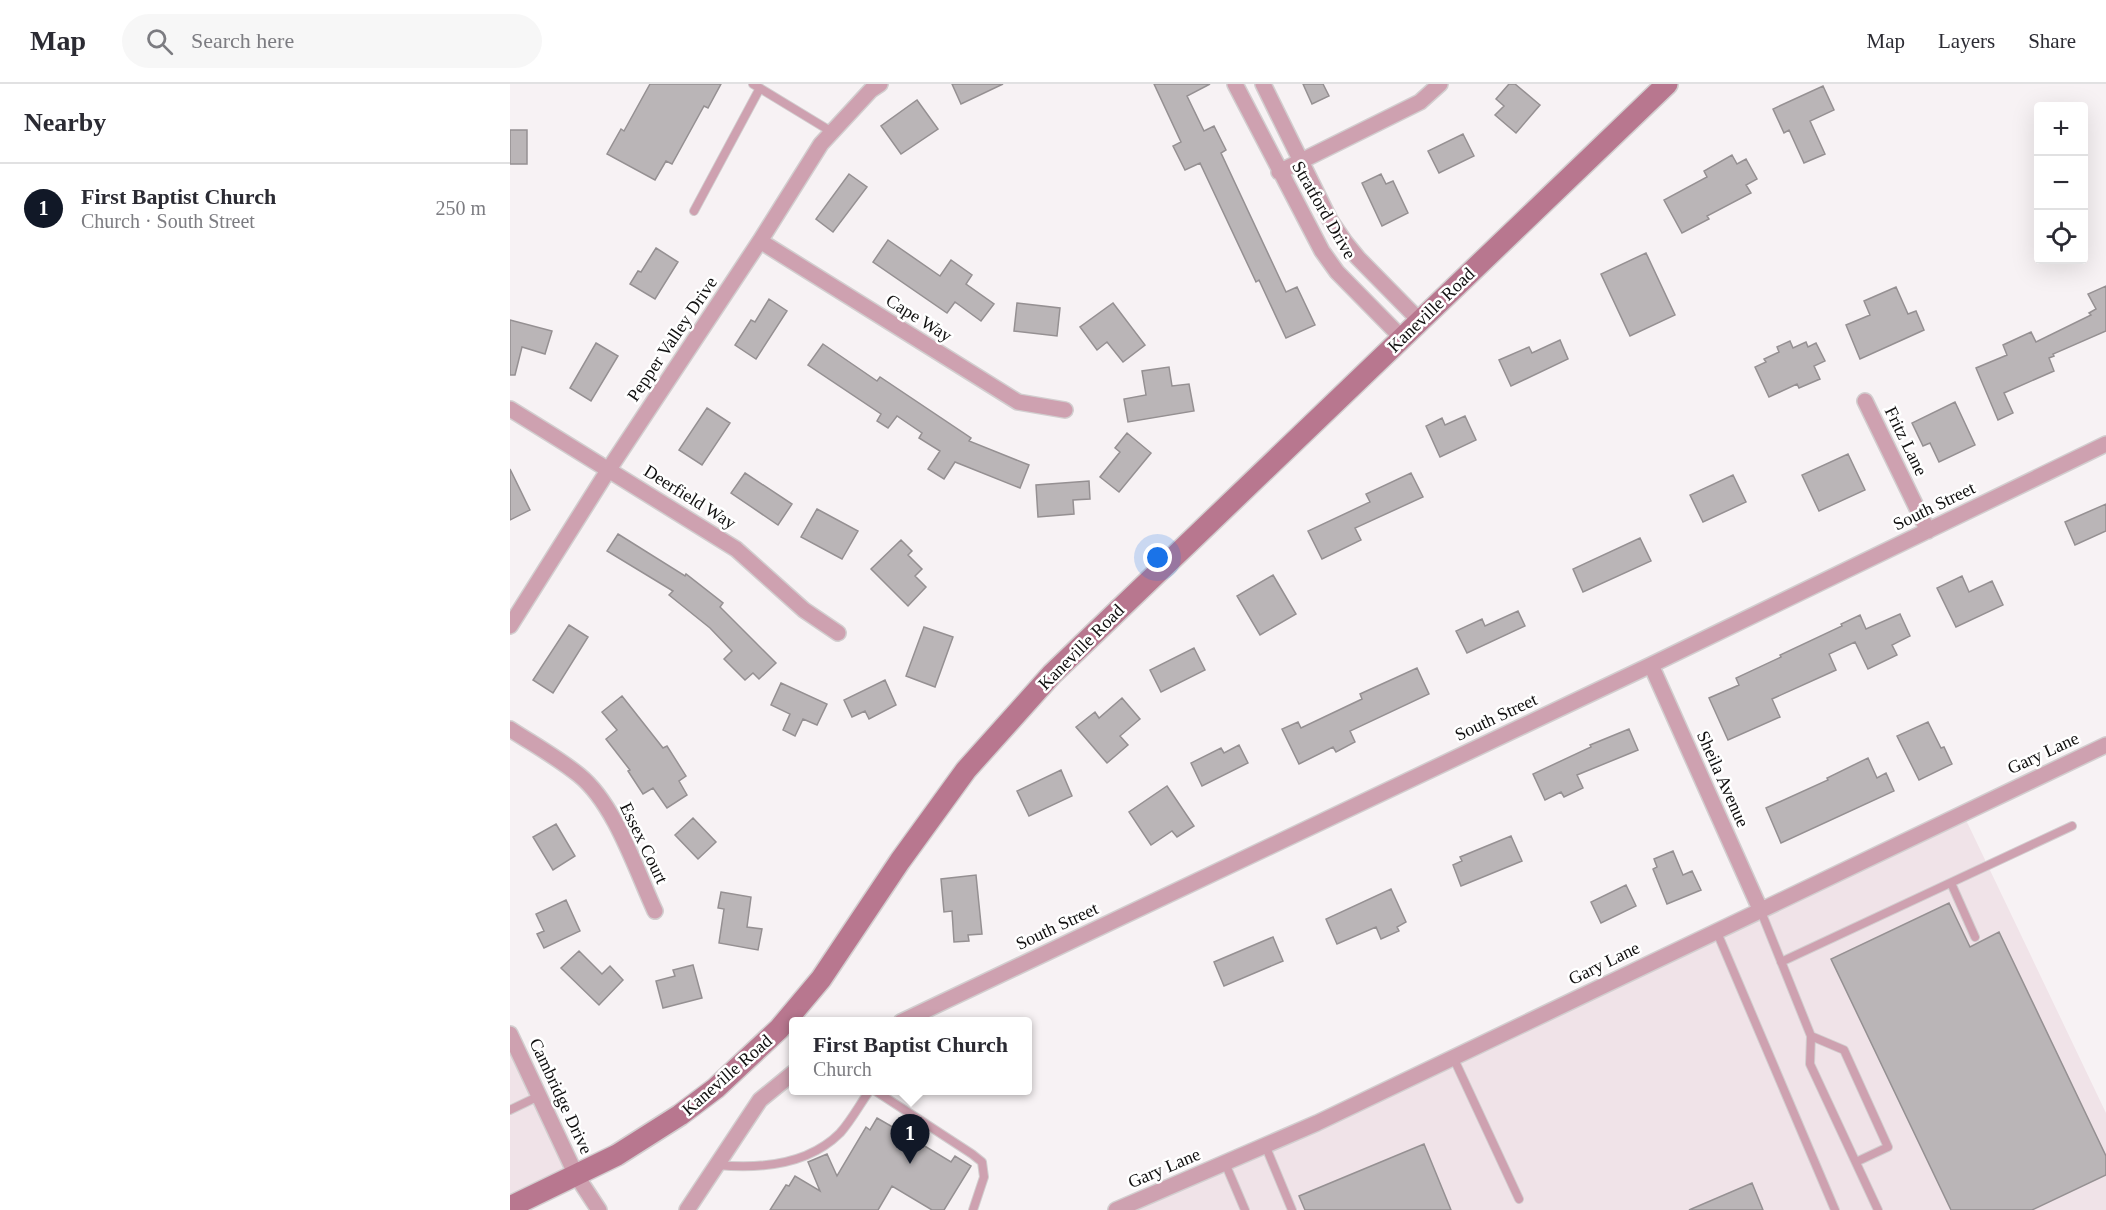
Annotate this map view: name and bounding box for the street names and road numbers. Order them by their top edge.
street label: Stratford Drive [1288,158,1360,262]
street label: Kaneville Road [1384,264,1478,356]
street label: Pepper Valley Drive [623,273,721,405]
street label: Cape Way [882,290,956,346]
street label: Fritz Lane [1881,403,1931,479]
street label: Deerfield Way [640,461,740,533]
street label: South Street [1890,478,1978,534]
street label: Kaneville Road [1034,600,1128,694]
street label: South Street [1452,689,1540,745]
street label: Sheila Avenue [1693,728,1753,830]
street label: Gary Lane [2004,728,2082,778]
street label: Essex Court [616,799,672,887]
street label: South Street [1013,898,1101,954]
street label: Gary Lane [1565,937,1643,989]
street label: Kaneville Road [678,1031,776,1119]
street label: Cambridge Drive [525,1035,597,1157]
street label: Gary Lane [1125,1144,1203,1192]

